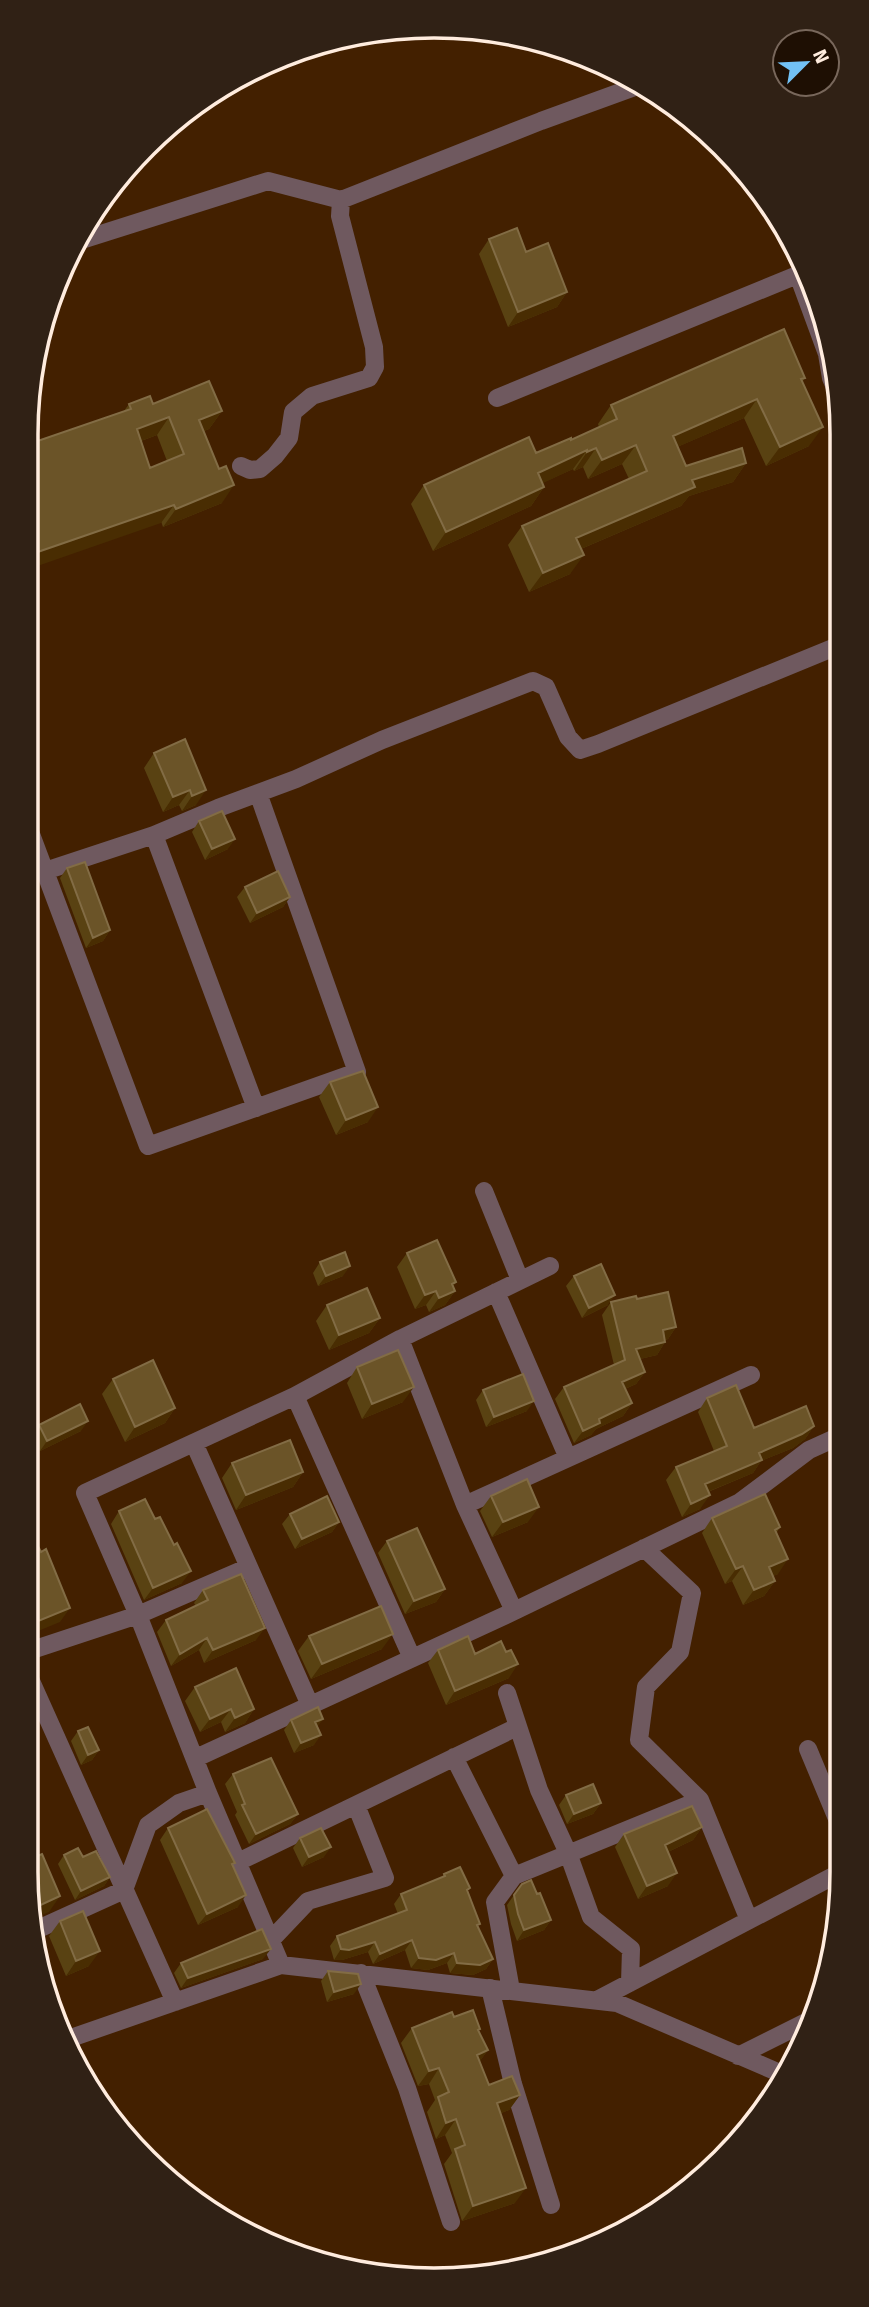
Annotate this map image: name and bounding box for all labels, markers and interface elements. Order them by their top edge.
north arrow [771,28,841,98]
text: N [808,46,834,67]

